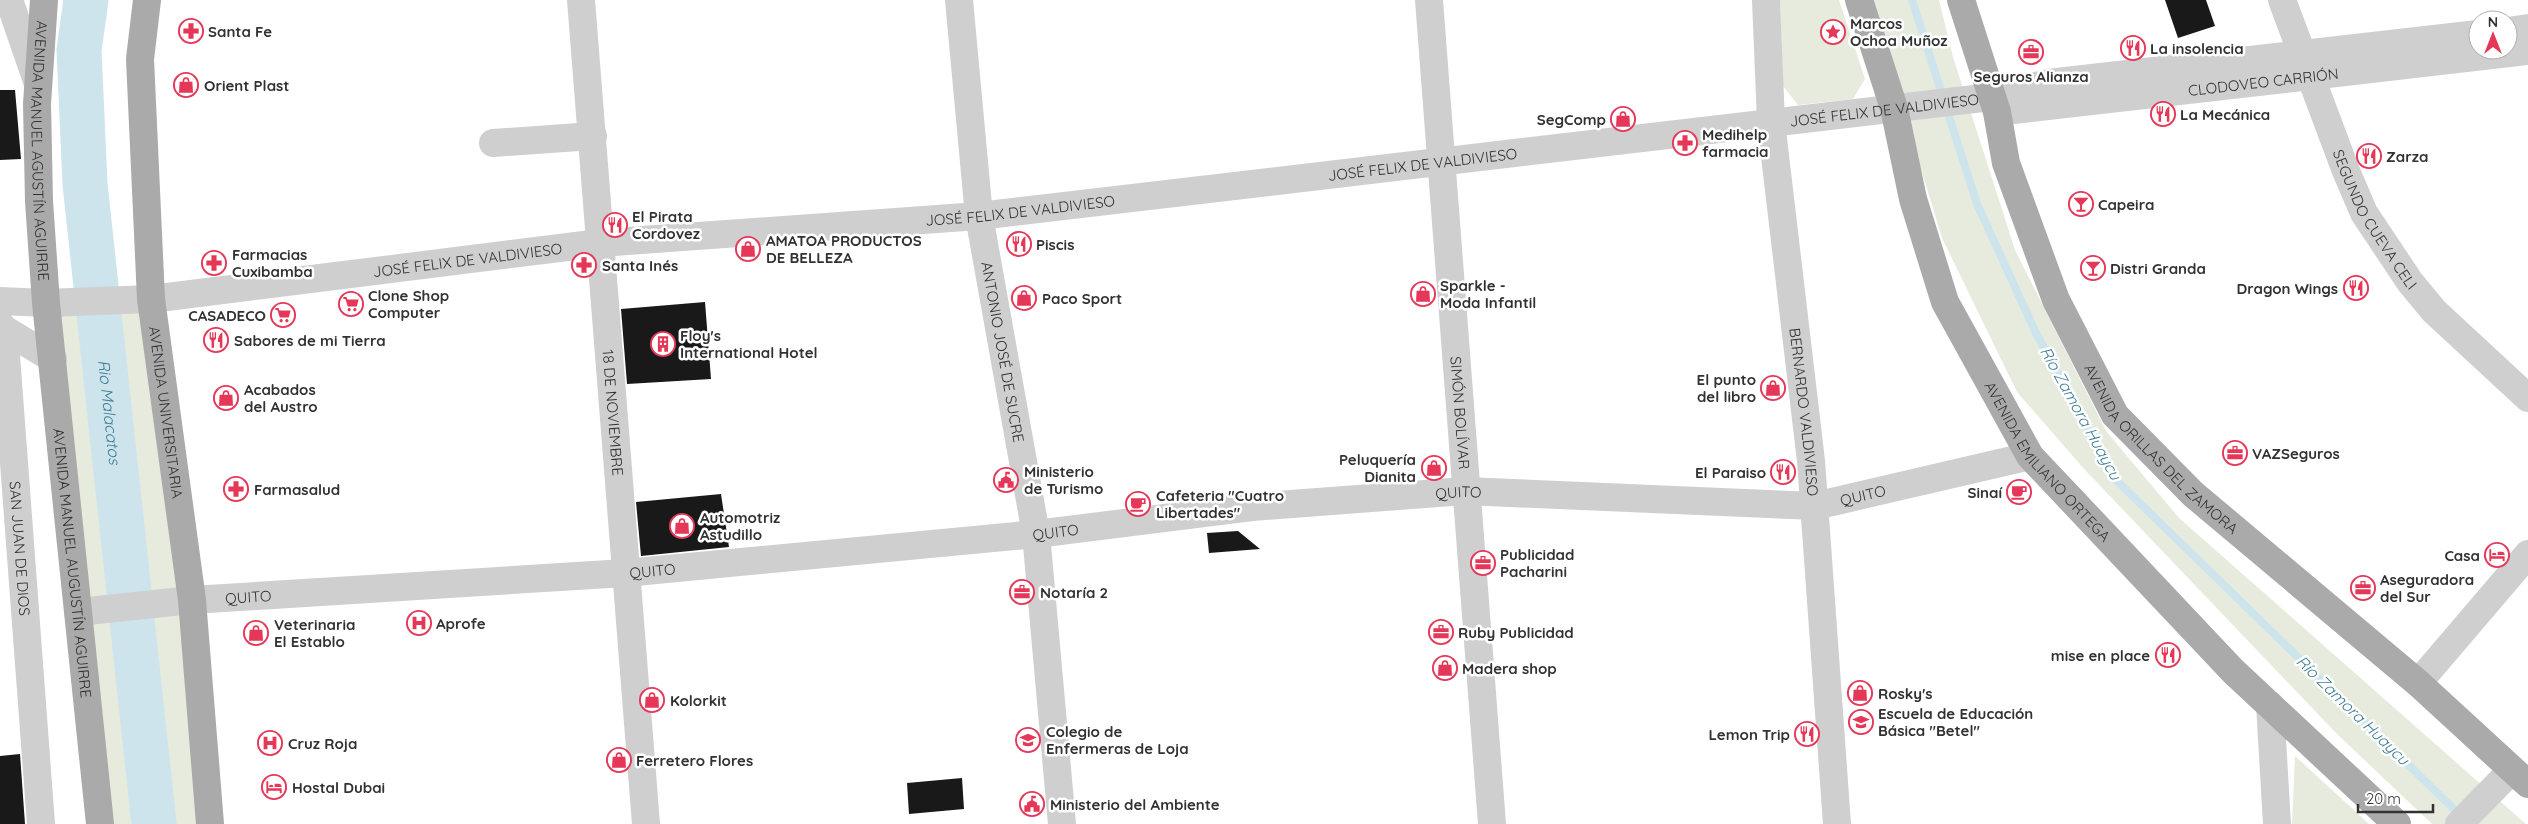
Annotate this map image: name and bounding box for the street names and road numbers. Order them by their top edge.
street label: AVENIDA MANUEL AGUSTÍN AGUIRRE [27,20,54,281]
street label: CLODOVEO CARRIÓN [2187,63,2339,99]
street label: JOSÉ FELIX DE VALDIVIESO [1788,89,1980,130]
street label: JOSÉ FELIX DE VALDIVIESO [1327,143,1518,184]
street label: SEGUNDO CUEVA CELI [2329,147,2422,293]
street label: JOSÉ FELIX DE VALDIVIESO [925,191,1116,229]
street label: JOSÉ FELIX DE VALDIVIESO [372,238,563,281]
street label: ANTONIO JOSÉ DE SUCRE [978,260,1029,444]
street label: AVENIDA UNIVERSITARIA [145,325,188,500]
street label: BERNARDO VALDIVIESO [1786,327,1823,497]
street label: 18 DE NOVIEMBRE [599,349,628,477]
street label: SIMÓN BOLÍVAR [1447,356,1474,470]
street label: AVENIDA ORILLAS DEL ZAMORA [2081,360,2243,538]
street label: AVENIDA EMILIANO ORTEGA [1981,378,2115,545]
street label: AVENIDA MANUEL AUGUSTÍN AGUIRRE [50,427,96,699]
street label: SAN JUAN DE DIOS [6,480,35,616]
street label: QUITO [1838,480,1888,509]
street label: QUITO [1435,481,1482,503]
street label: QUITO [1031,519,1080,544]
street label: QUITO [628,559,676,582]
street label: QUITO [225,586,272,607]

